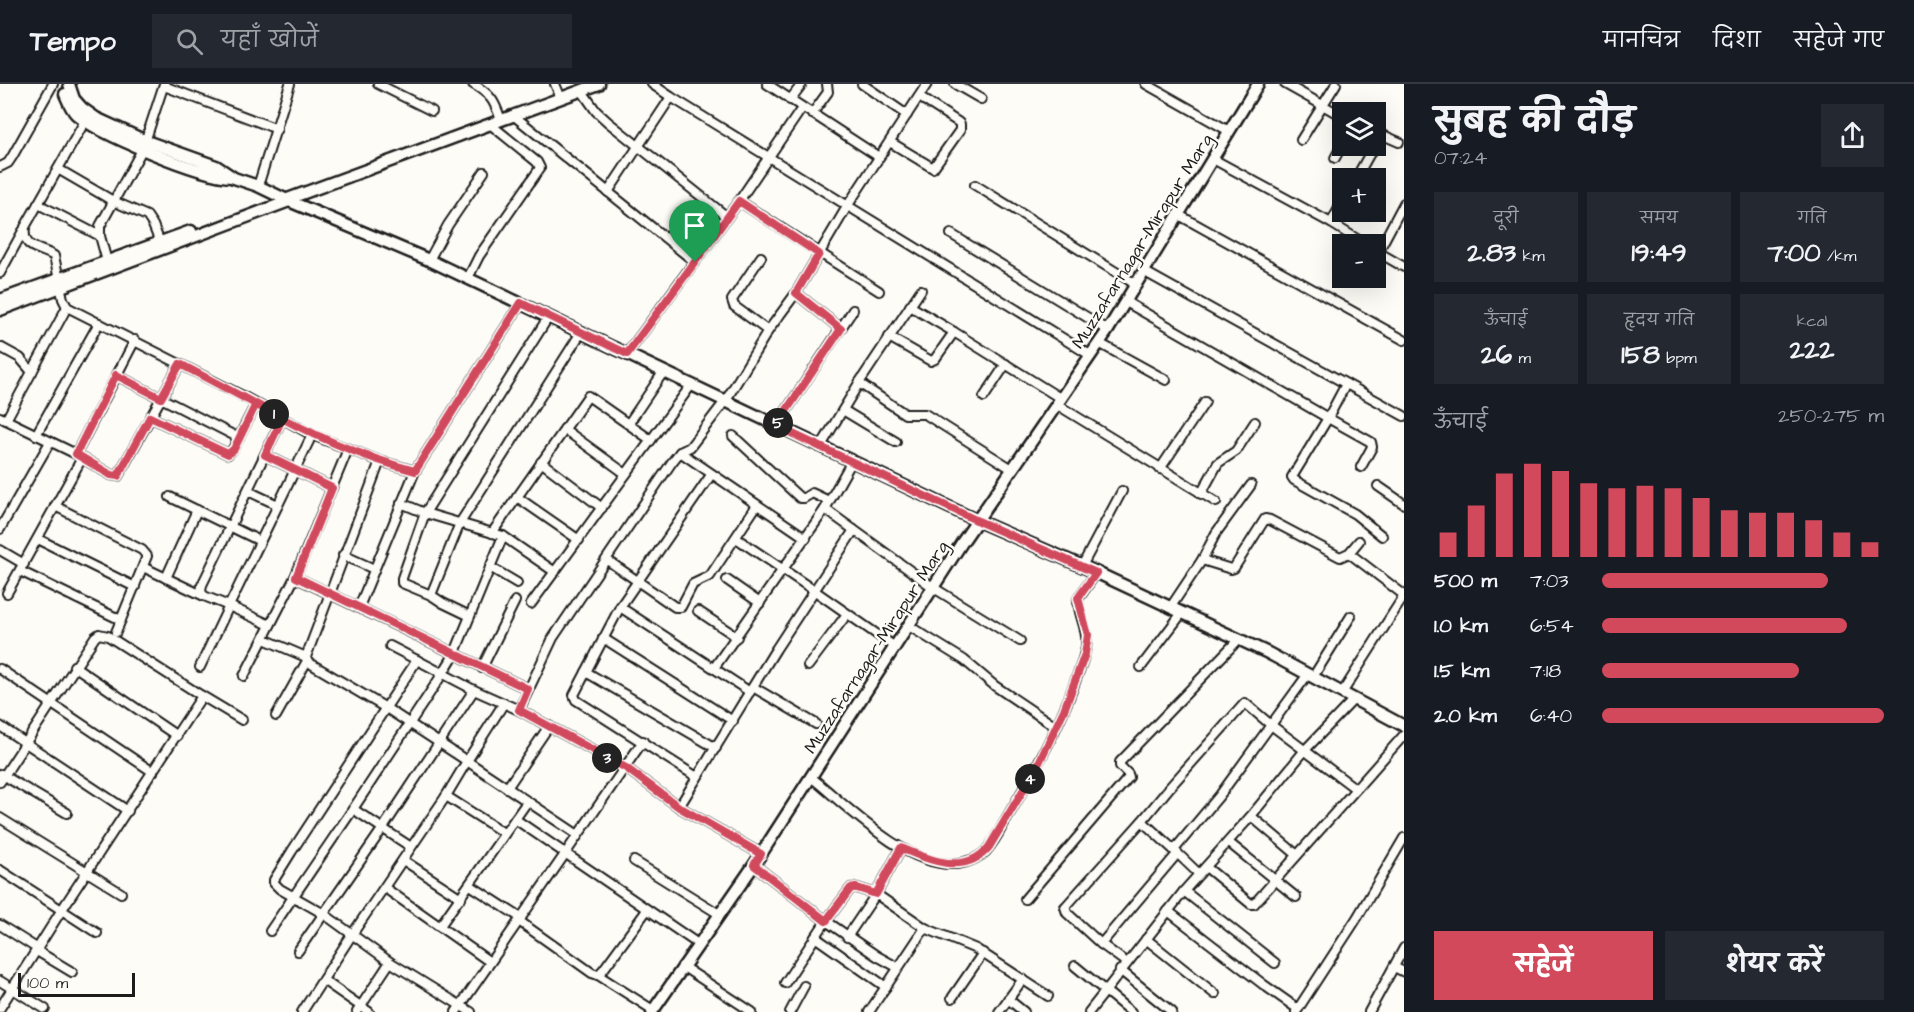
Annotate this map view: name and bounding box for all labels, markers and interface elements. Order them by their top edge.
search box [152,14,572,68]
text: Tempo [30,22,116,61]
icon: search [173,25,206,58]
text: यहाँ खोजें [221,25,318,56]
text: मानचित्र [1603,26,1680,55]
text: दिशा [1713,26,1761,55]
text: सहेजे गए [1794,26,1884,55]
text: सुबह की दौड़ [1434,98,1635,144]
map controls [1332,102,1386,288]
button: layers [1332,102,1386,156]
button: share [1821,104,1884,167]
street label: Muzzafarnagar-Mirapur Marg [1066,129,1220,354]
text: 07:24 [1434,144,1487,172]
button: + [1332,168,1386,222]
pin [669,200,720,262]
text: दूरी [1493,207,1519,229]
text: समय [1640,207,1678,229]
text: गति [1797,207,1827,229]
icon: arrive [678,209,711,242]
button: − [1332,234,1386,288]
text: 2.83 [1467,235,1516,271]
text: 19:49 [1632,235,1686,271]
text: 7:00 [1767,235,1821,271]
text: km [1516,245,1545,267]
text: /km [1821,245,1857,267]
text: ऊँचाई [1485,309,1527,331]
text: हृदय गति [1624,309,1694,331]
text: kcal [1797,310,1827,332]
text: 222 [1790,332,1834,368]
text: 26 [1481,337,1512,373]
text: 158 [1621,337,1660,373]
text: m [1512,347,1531,369]
text: bpm [1660,347,1697,369]
pin: 1 [259,399,289,429]
text: 250–275 m [1778,402,1884,430]
text: 1 [273,403,275,425]
pin: 5 [763,408,793,438]
text: ऊँचाई [1434,408,1488,436]
text: 5 [772,412,784,434]
street label: Muzzafarnagar-Mirapur Marg [798,536,956,759]
text: 500 m [1434,567,1497,595]
text: 7:03 [1530,567,1568,595]
text: 1.0 km [1434,612,1488,640]
text: 6:54 [1530,612,1574,640]
text: 1.5 km [1434,657,1489,685]
text: 7:18 [1530,657,1561,685]
text: 2.0 km [1434,702,1497,730]
text: 6:40 [1530,702,1572,730]
pin: 3 [592,743,622,773]
text: 3 [603,747,611,769]
pin: 4 [1015,764,1045,794]
text: 4 [1025,768,1035,790]
button: सहेजें [1434,931,1653,1000]
button: शेयर करें [1665,931,1884,1000]
scale bar [18,970,135,998]
text: 100 m [27,972,68,994]

